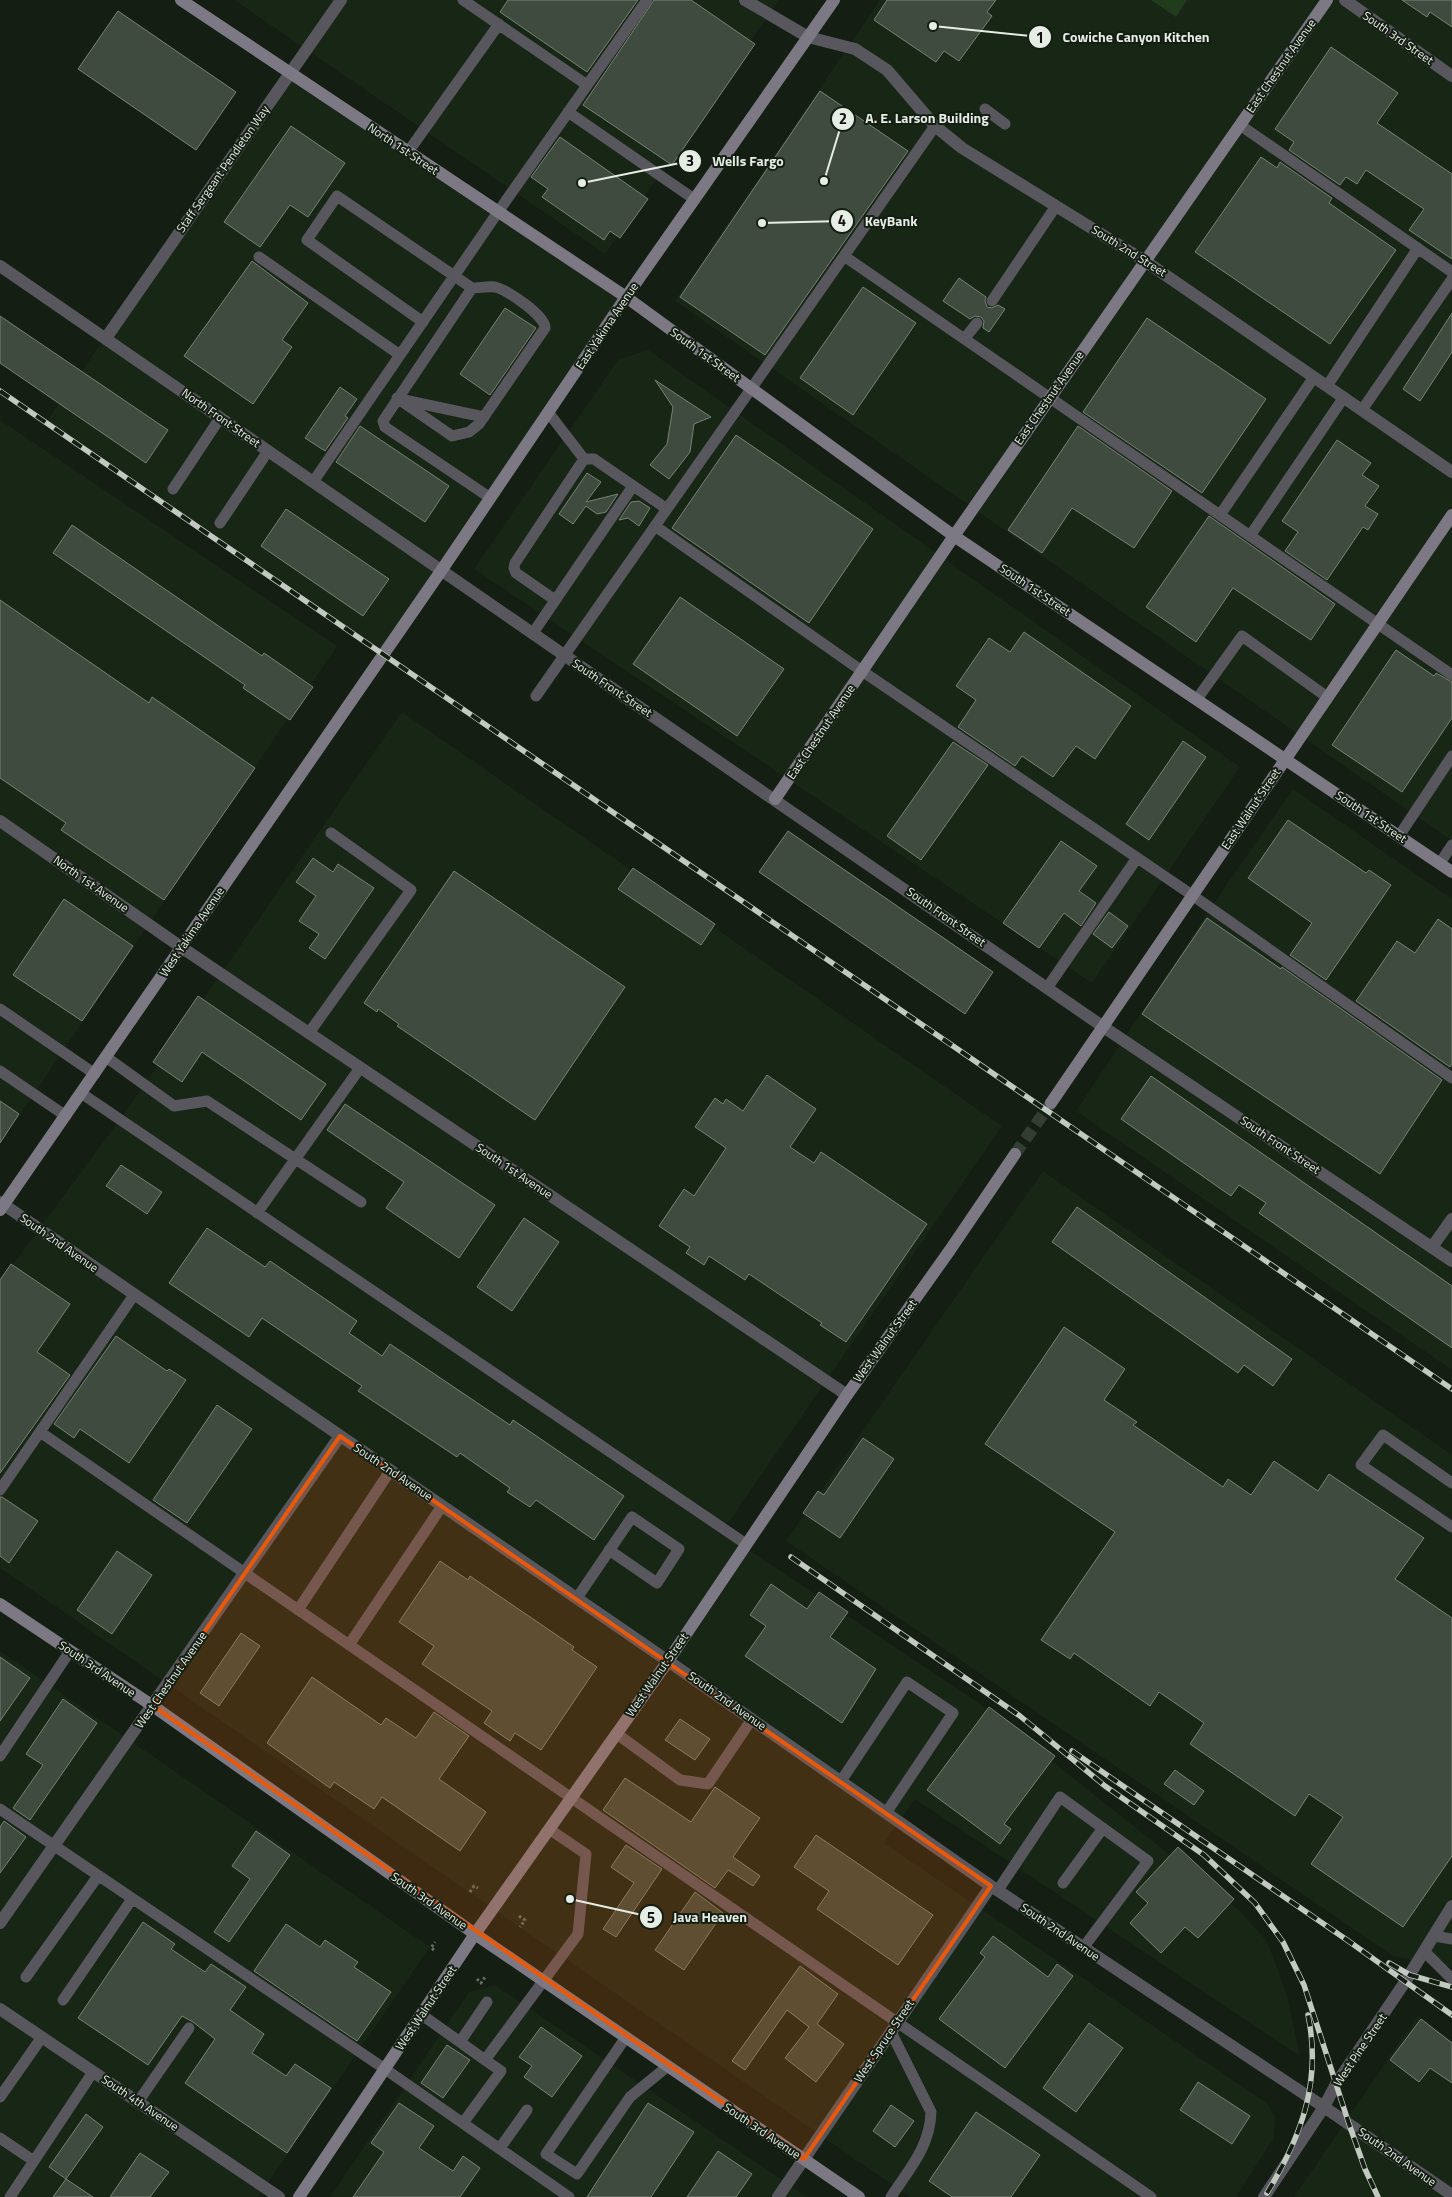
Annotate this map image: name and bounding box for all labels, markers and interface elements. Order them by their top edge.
street label: South 3rd Street [1359,6,1438,70]
street label: East Chestnut Avenue [1241,15,1320,117]
callout: Cowiche Canyon Kitchen [1028,23,1220,52]
text: 1 [1036,26,1044,49]
text: Cowiche Canyon Kitchen [1062,26,1210,47]
street label: Staff Sergeant Pendleton Way [171,101,274,236]
callout: A. E. Larson Building [831,104,999,133]
text: 2 [839,107,847,130]
text: A. E. Larson Building [865,107,989,128]
street label: North 1st Street [364,118,443,180]
callout: Wells Fargo [677,147,794,176]
text: 3 [686,149,694,172]
text: Wells Fargo [712,150,784,171]
callout: KeyBank [830,206,928,235]
text: 4 [838,209,846,232]
text: KeyBank [865,210,918,231]
street label: South 2nd Street [1088,220,1171,282]
street label: East Yakima Avenue [570,278,643,373]
street label: South 1st Street [666,323,745,387]
street label: East Chestnut Avenue [1009,347,1088,449]
street label: North Front Street [178,383,265,452]
street label: South 1st Street [996,559,1075,621]
street label: South Front Street [568,654,657,722]
street label: East Chestnut Avenue [782,680,860,783]
street label: East Walnut Street [1216,763,1285,853]
street label: South 1st Street [1332,786,1411,848]
street label: North 1st Avenue [50,850,133,917]
street label: South Front Street [903,882,991,952]
street label: West Yakima Avenue [154,883,229,981]
street label: South Front Street [1236,1111,1325,1179]
street label: South 1st Avenue [472,1138,557,1203]
street label: South 2nd Avenue [16,1208,102,1277]
street label: West Walnut Street [848,1295,922,1386]
street label: South 2nd Avenue [350,1438,437,1505]
street label: West Chestnut Avenue [130,1627,211,1732]
street label: West Walnut Street [620,1628,693,1721]
street label: South 3rd Avenue [55,1636,140,1702]
street label: South 2nd Avenue [684,1666,770,1735]
street label: South 3rd Avenue [387,1867,471,1934]
street label: South 2nd Avenue [1017,1898,1104,1965]
callout: Java Heaven [638,1903,757,1932]
text: 5 [647,1906,655,1929]
text: Java Heaven [673,1906,747,1927]
street label: West Walnut Street [390,1961,462,2054]
street label: West Spruce Street [849,1995,919,2086]
street label: West Pine Street [1328,2009,1392,2090]
street label: South 4th Avenue [98,2070,183,2136]
street label: South 3rd Avenue [720,2098,805,2164]
street label: South 2nd Avenue [1354,2122,1440,2191]

